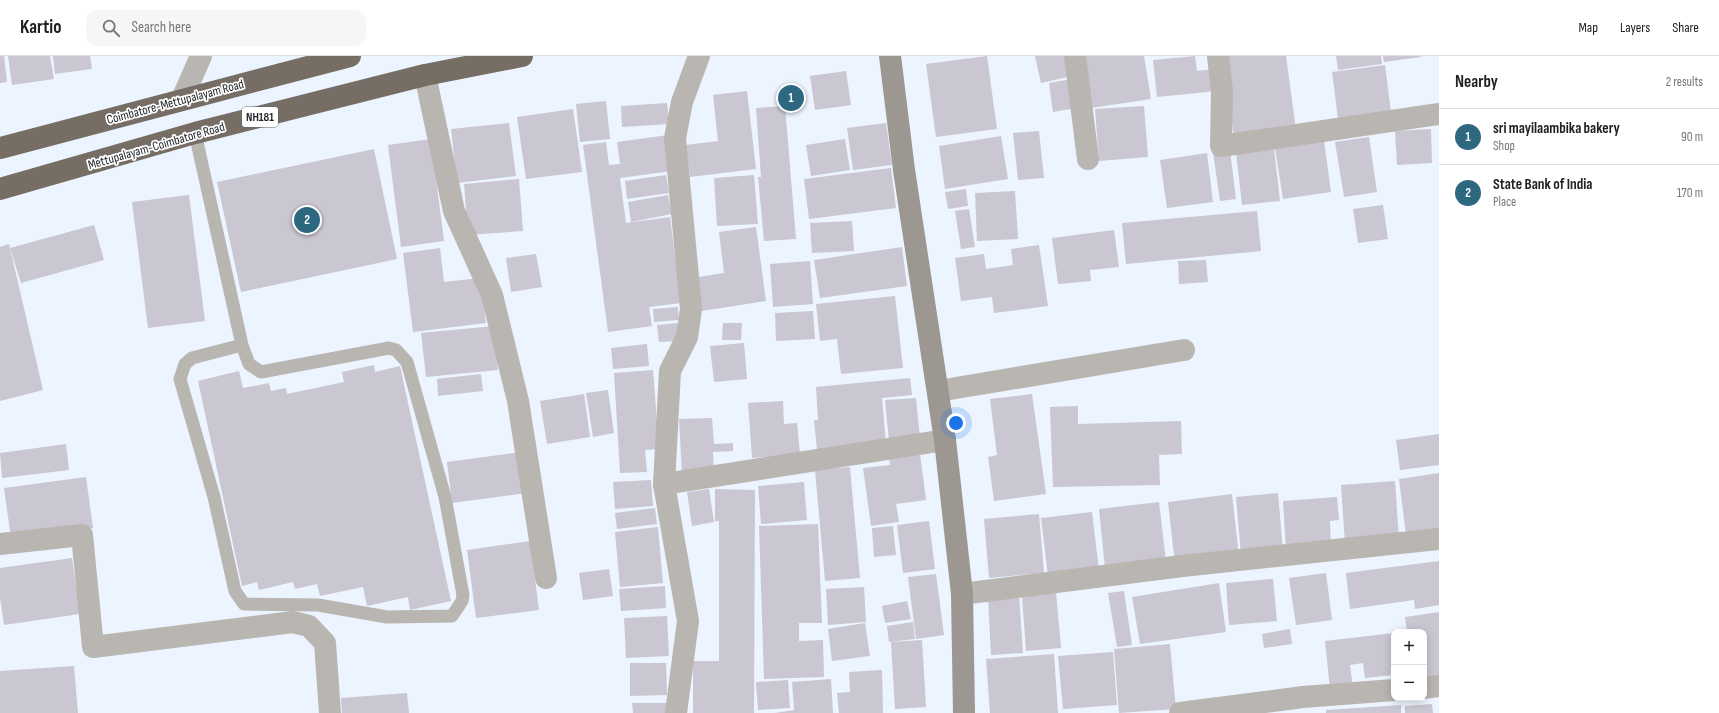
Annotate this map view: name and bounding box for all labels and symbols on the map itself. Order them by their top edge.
street label: Coimbatore-Mettupalayam Road [105,76,246,128]
pin: 1 [778,83,804,113]
road number: NH181 [242,107,278,127]
street label: Mettupalayam-Coimbatore Road [86,119,226,173]
pin: 2 [294,205,320,235]
your location [946,413,966,433]

